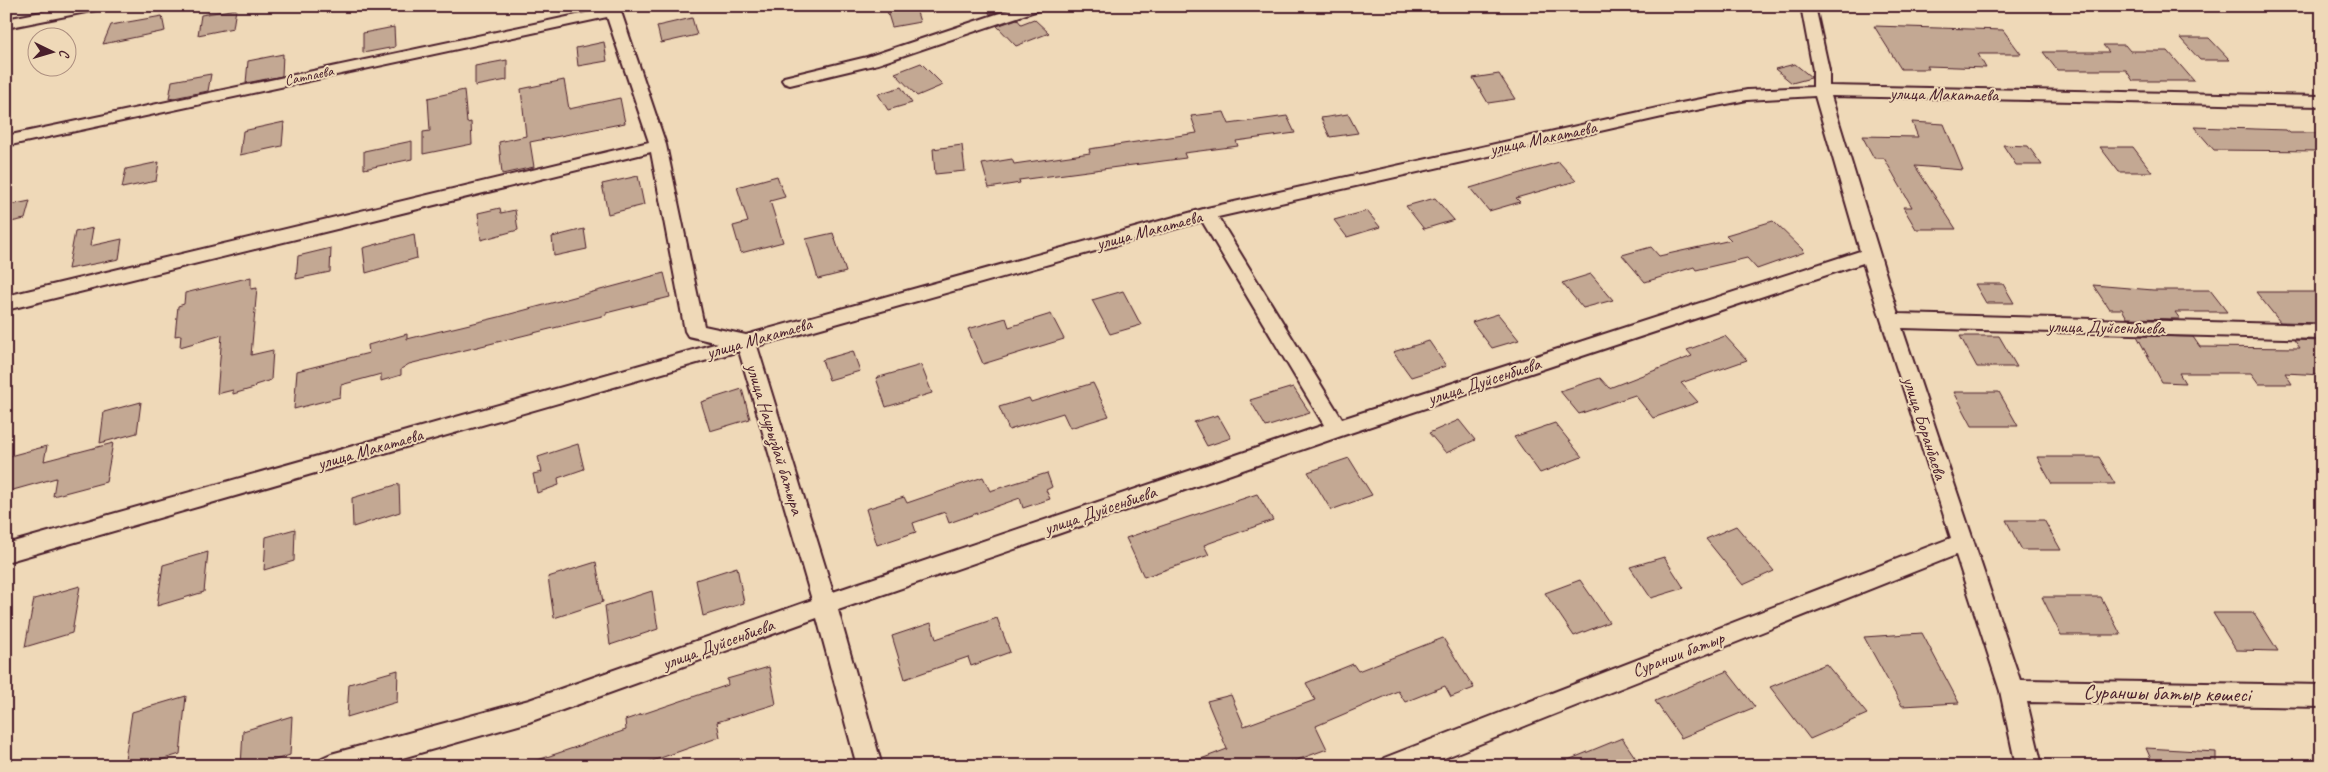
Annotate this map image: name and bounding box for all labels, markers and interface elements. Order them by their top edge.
north arrow [28,28,78,78]
text: С [55,49,73,59]
street label: Сатпаева [283,61,337,90]
street label: улица Макатаева [1889,82,2000,106]
street label: улица Макатаева [1487,116,1600,160]
street label: улица Макатаева [1093,205,1206,255]
street label: улица Макатаева [703,312,816,364]
street label: улица Дуйсенбиева [2046,315,2166,339]
street label: улица Дуйсенбиева [1424,352,1544,410]
street label: улица Наурызбай батыра [740,360,809,519]
street label: улица Боранбаева [1898,373,1952,484]
street label: улица Макатаева [314,423,427,475]
street label: улица Дуйсенбиева [1040,480,1160,540]
street label: улица Дуйсенбиева [658,613,778,675]
street label: Суранши батыр [1629,626,1728,682]
street label: Сураншы батыр көшесі [2083,679,2254,708]

